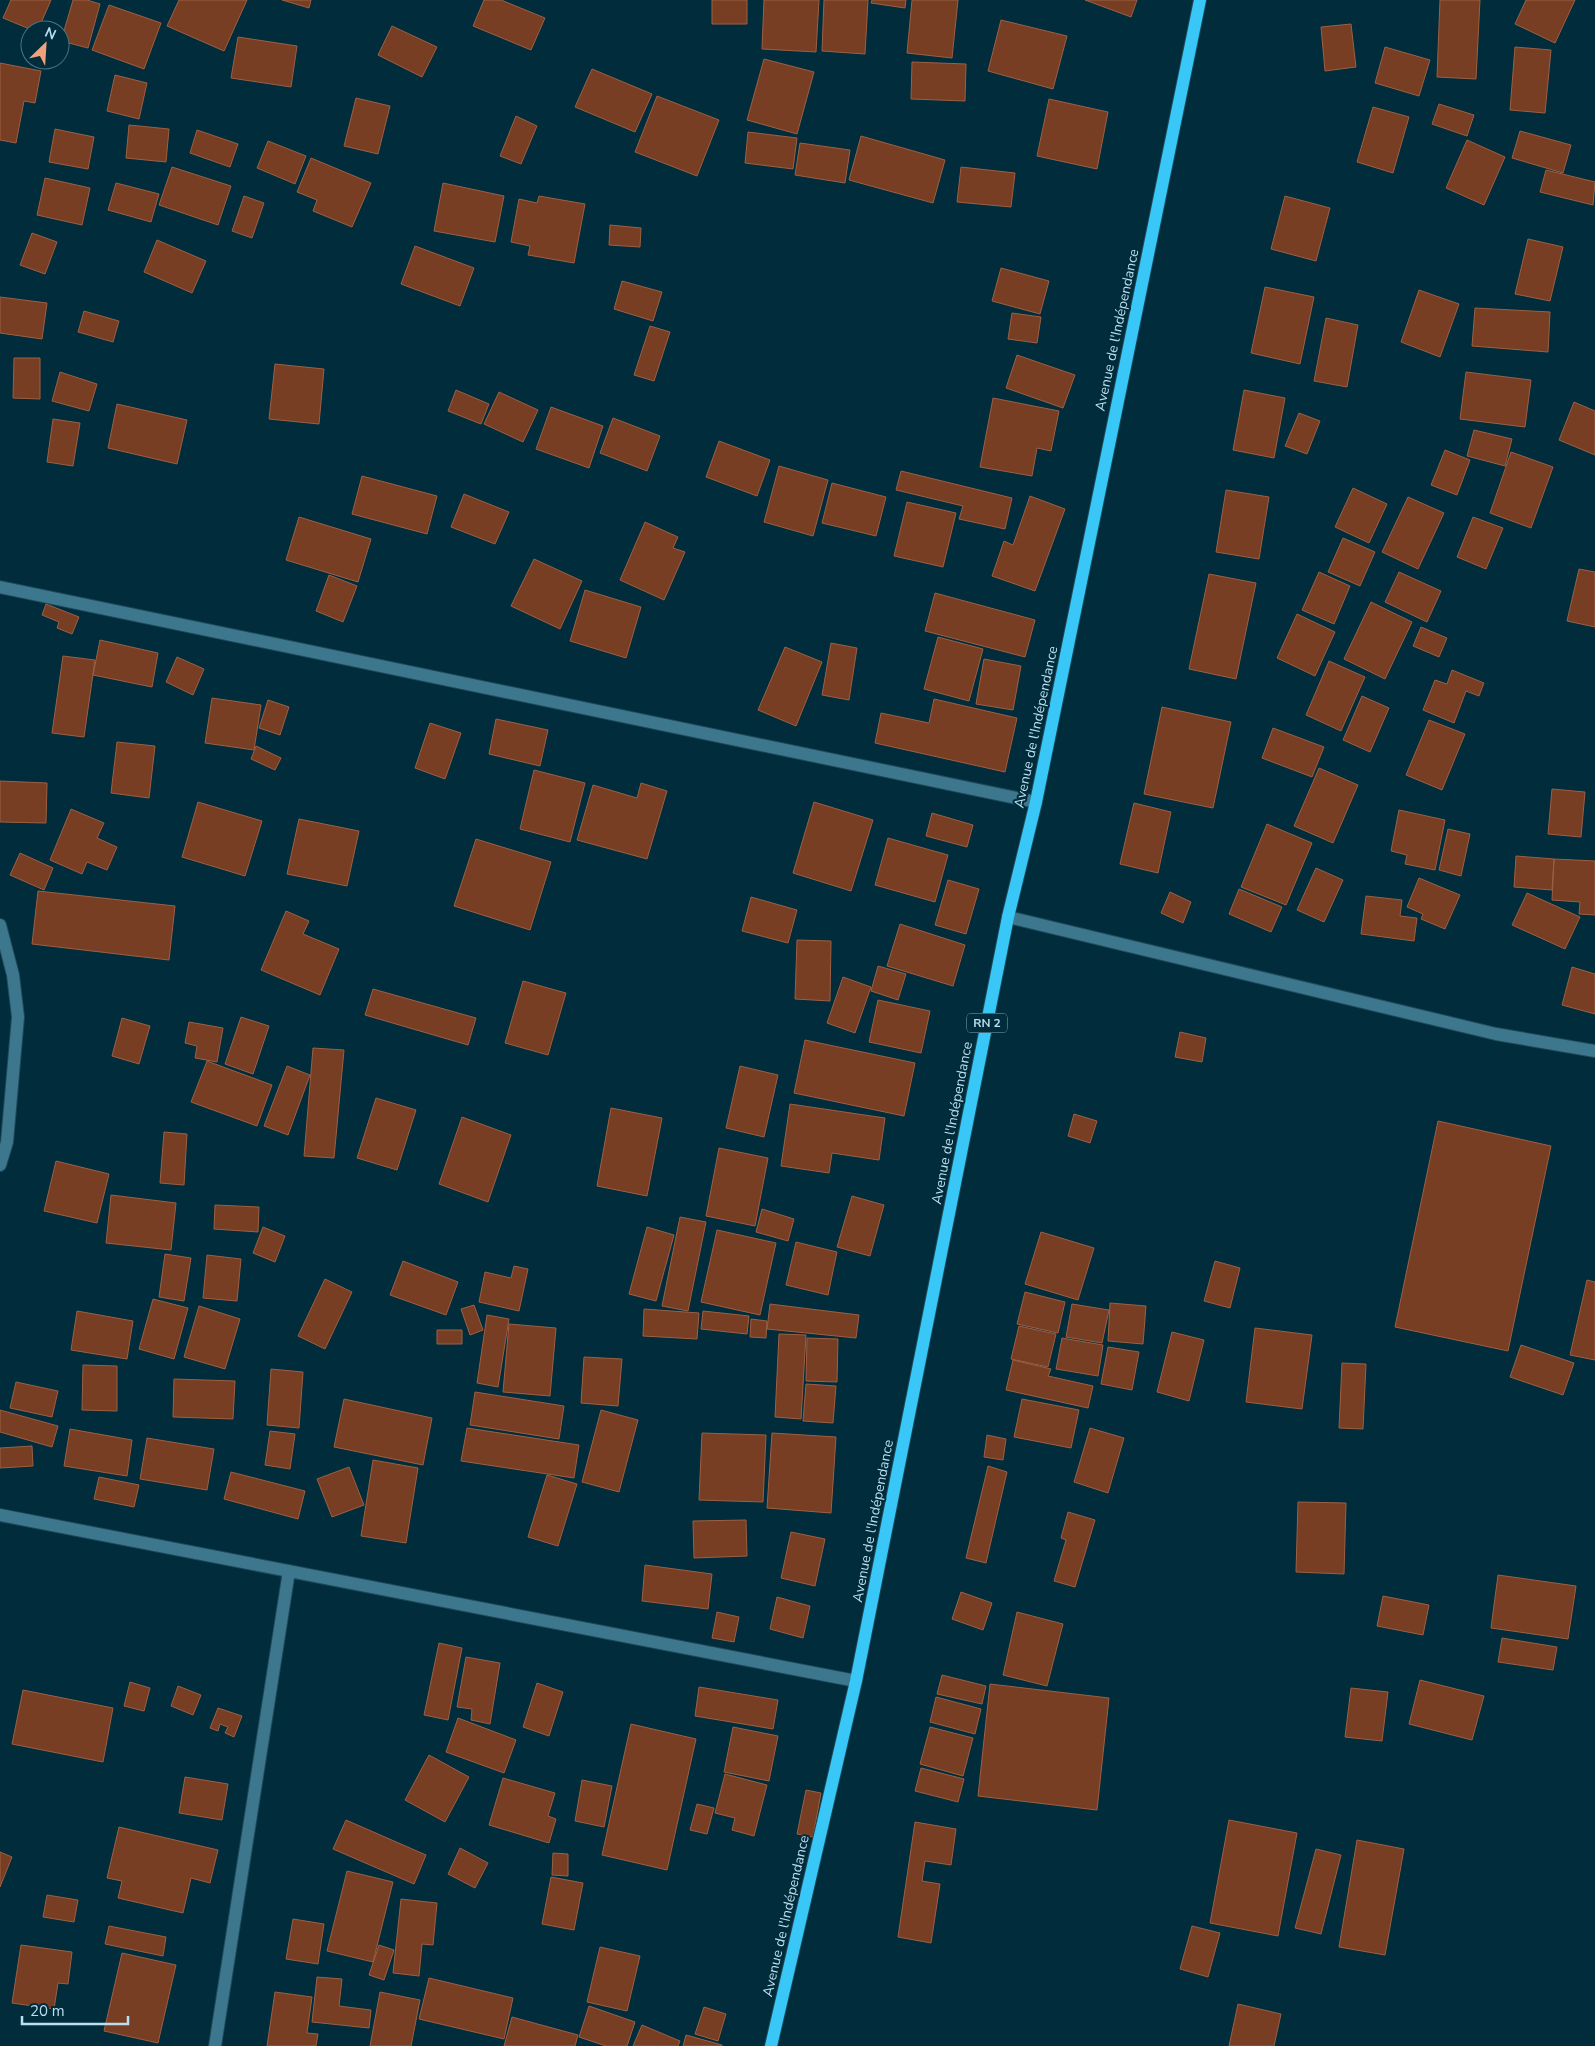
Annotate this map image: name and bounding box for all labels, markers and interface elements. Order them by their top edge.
north arrow [20,20,70,70]
text: N [42,23,59,44]
street label: Avenue de l'Indépendance [1091,247,1143,413]
street label: Avenue de l'Indépendance [1010,644,1062,810]
road number: RN 2 [967,1014,1007,1032]
street label: Avenue de l'Indépendance [927,1040,977,1206]
street label: Avenue de l'Indépendance [848,1438,898,1604]
street label: Avenue de l'Indépendance [758,1833,814,1999]
scale bar [22,1994,129,2026]
text: 20 m [30,2001,65,2021]

